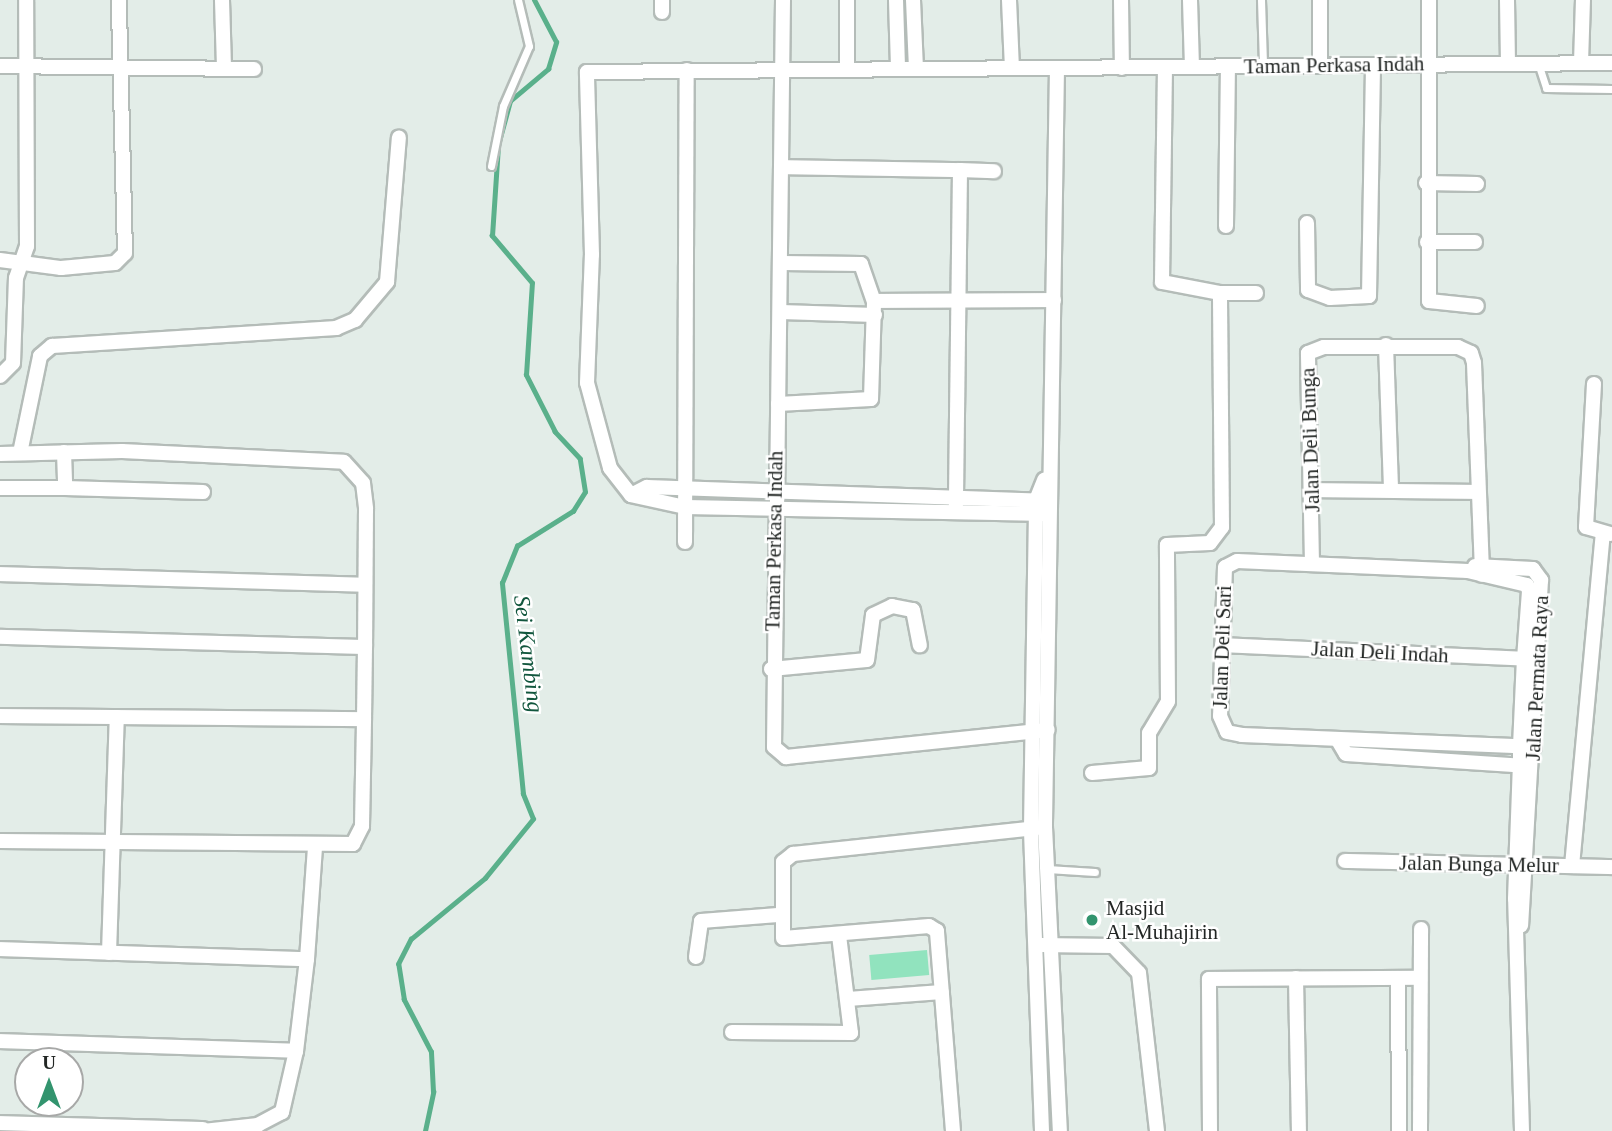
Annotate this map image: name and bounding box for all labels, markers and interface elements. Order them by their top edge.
street label: Taman Perkasa Indah [1244,51,1424,79]
street label: Jalan Deli Bunga [1295,367,1325,513]
street label: Taman Perkasa Indah [760,451,788,631]
street label: Jalan Deli Sari [1207,585,1237,709]
water label: Sei Kambing [507,594,549,714]
street label: Jalan Permata Raya [1520,595,1554,761]
street label: Jalan Deli Indah [1311,636,1449,668]
street label: Jalan Bunga Melur [1399,850,1559,878]
place label: Masjid Al-Muhajirin [1106,895,1218,945]
marker: Masjid Al-Muhajirin [1084,912,1100,928]
north arrow [14,1047,84,1117]
text: U [42,1052,56,1073]

